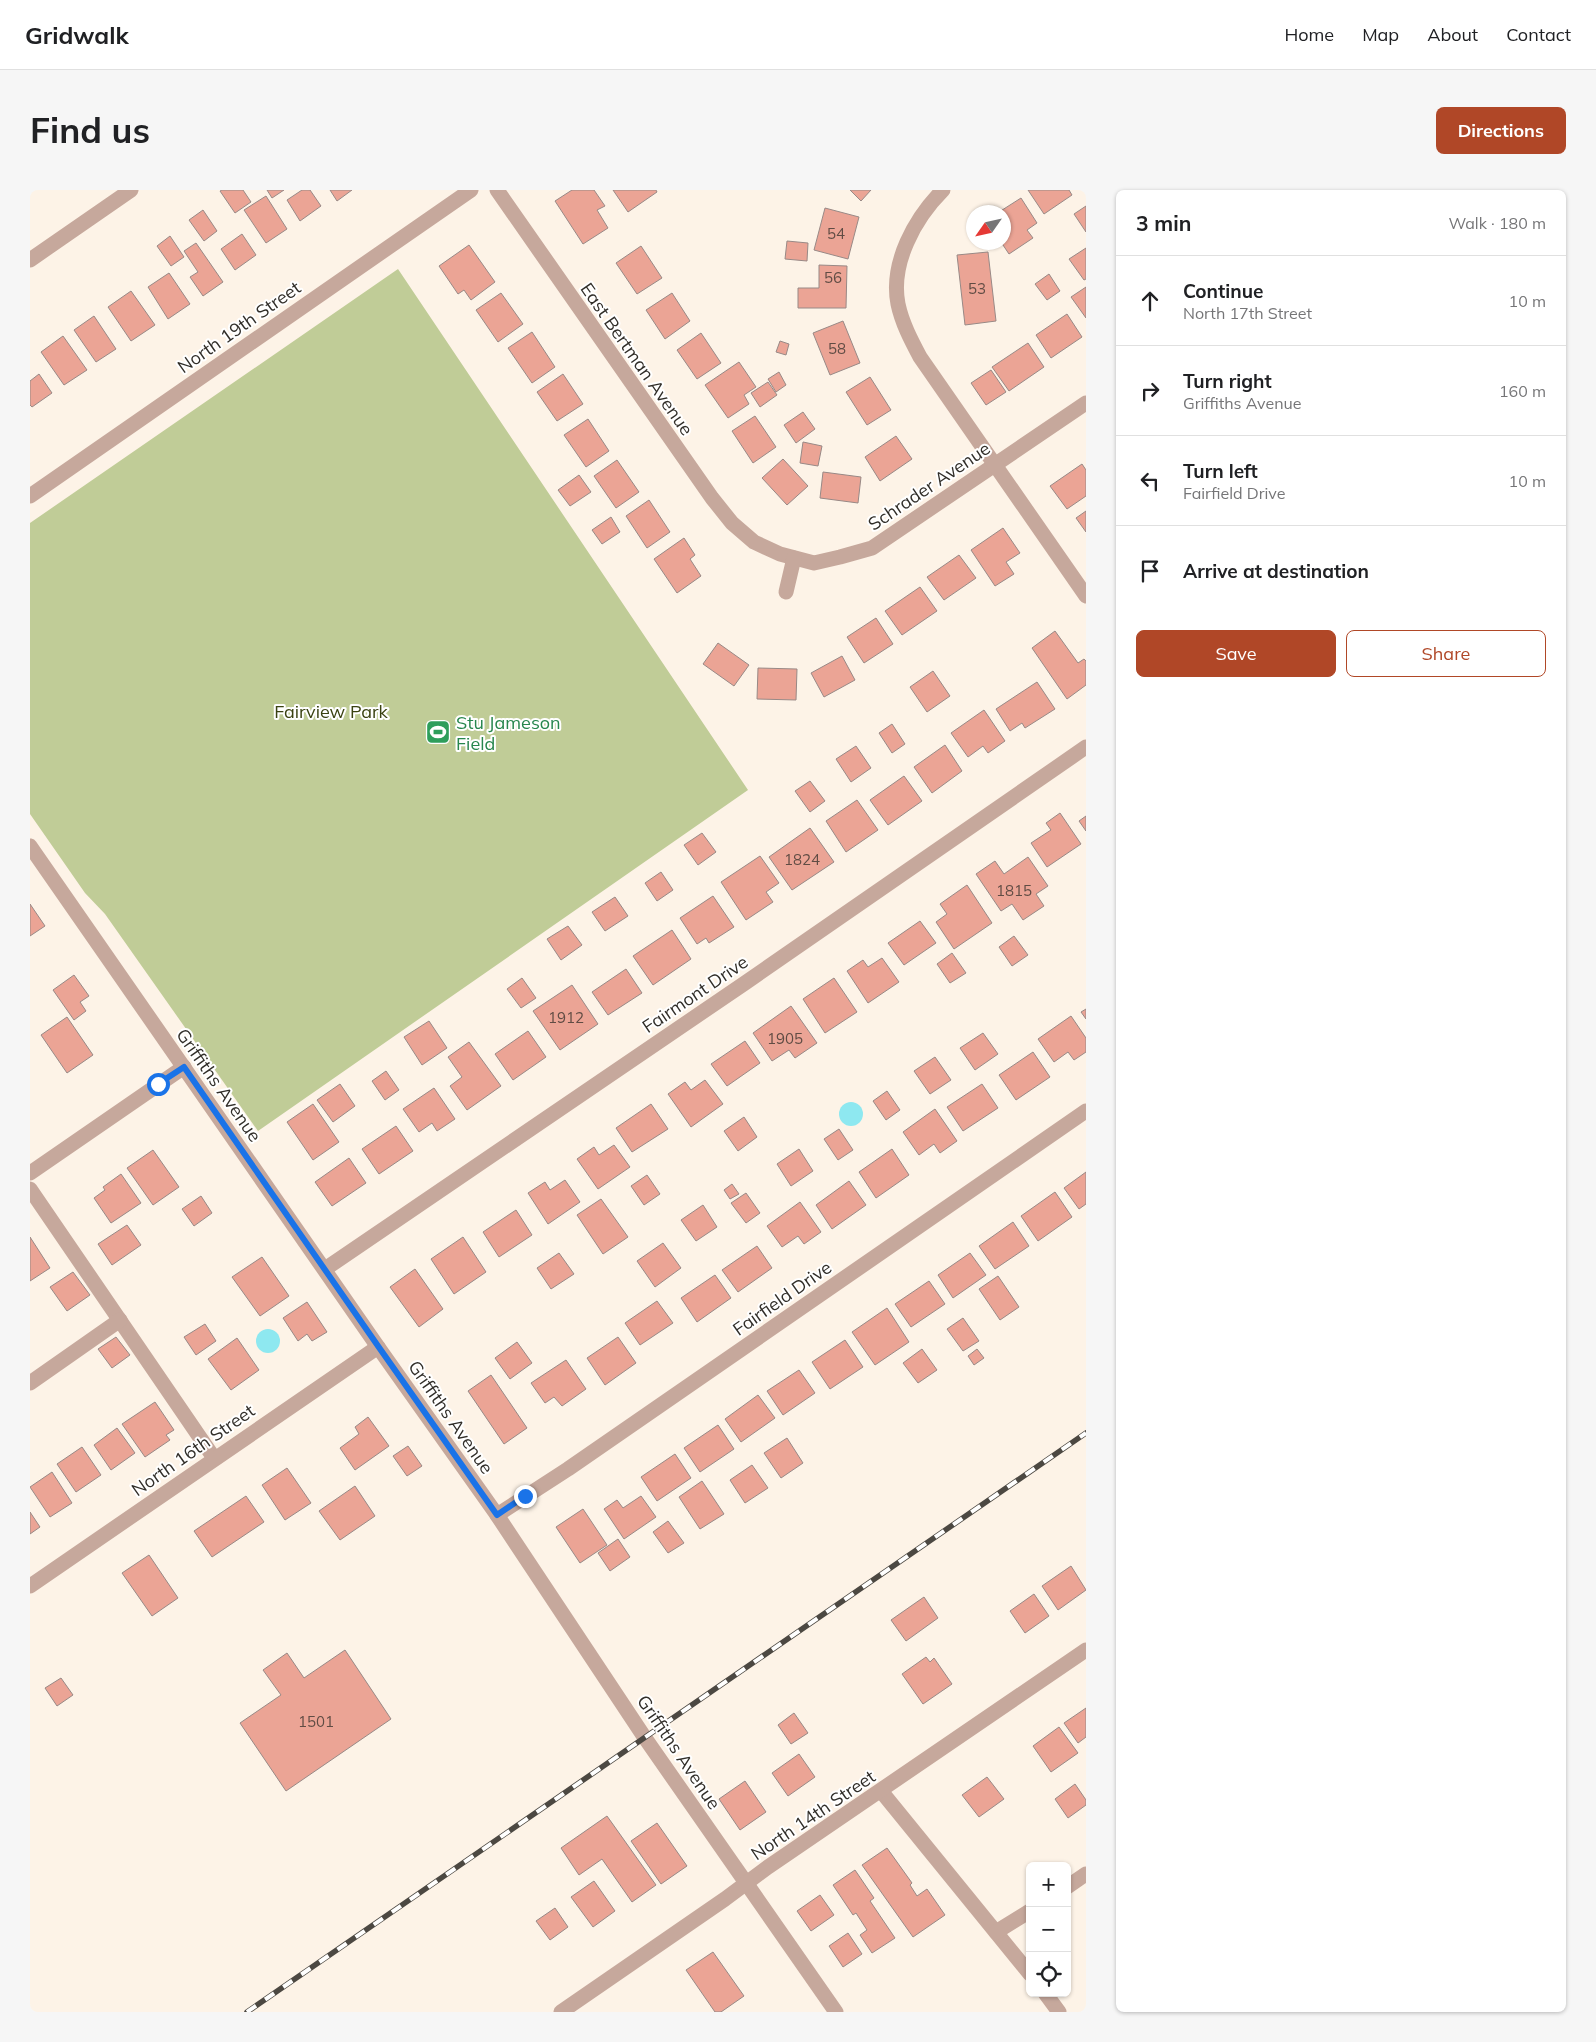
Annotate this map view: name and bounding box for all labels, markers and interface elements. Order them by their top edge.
text: Gridwalk [25,20,129,50]
text: Home [1284,23,1334,46]
text: Map [1362,23,1399,46]
text: About [1427,23,1478,46]
text: Contact [1506,23,1571,46]
button: Directions [1436,107,1566,154]
text: Find us [30,108,150,152]
north arrow [966,205,1011,250]
text: 3 min [1136,210,1191,236]
text: Walk · 180 m [1448,213,1546,233]
house number: 54 [827,224,845,243]
house number: 56 [824,268,842,287]
street label: North 19th Street [173,276,305,378]
street label: East Bertman Avenue [576,278,698,440]
house number: 53 [968,279,986,298]
text: Continue [1183,279,1263,303]
icon: ahead [1136,287,1164,315]
text: 10 m [1509,291,1546,311]
text: North 17th Street [1183,303,1312,323]
house number: 58 [828,339,846,358]
text: Turn right [1183,369,1272,393]
icon: right [1136,377,1164,405]
text: 160 m [1499,381,1546,401]
text: Griffiths Avenue [1183,393,1301,413]
street label: Schrader Avenue [864,437,994,535]
text: Turn left [1183,459,1258,483]
icon: left [1136,467,1164,495]
text: 10 m [1509,471,1546,491]
text: Fairfield Drive [1183,483,1285,503]
icon: arrive [1136,557,1164,585]
text: Arrive at destination [1183,559,1369,583]
button: Save [1136,630,1336,677]
button: Share [1346,630,1546,677]
park label: Fairview Park [274,700,389,723]
place label: Stu Jameson Field [456,711,561,755]
sports icon: Stu Jameson Field [425,719,451,745]
house number: 1824 [784,850,820,869]
house number: 1815 [996,881,1032,900]
street label: Fairmont Drive [638,950,752,1038]
house number: 1912 [548,1008,584,1027]
street label: Griffiths Avenue [171,1024,267,1146]
house number: 1905 [767,1029,803,1048]
route start [147,1073,170,1096]
street label: Fairfield Drive [728,1256,836,1340]
street label: Griffiths Avenue [403,1356,499,1478]
street label: North 16th Street [127,1399,259,1501]
route end [514,1485,537,1508]
street label: Griffiths Avenue [632,1690,726,1814]
house number: 1501 [298,1712,334,1731]
street label: North 14th Street [746,1765,880,1865]
map controls [1026,1862,1071,1997]
button: + [1026,1862,1071,1907]
button: − [1026,1907,1071,1952]
button: locate [1026,1952,1071,1997]

